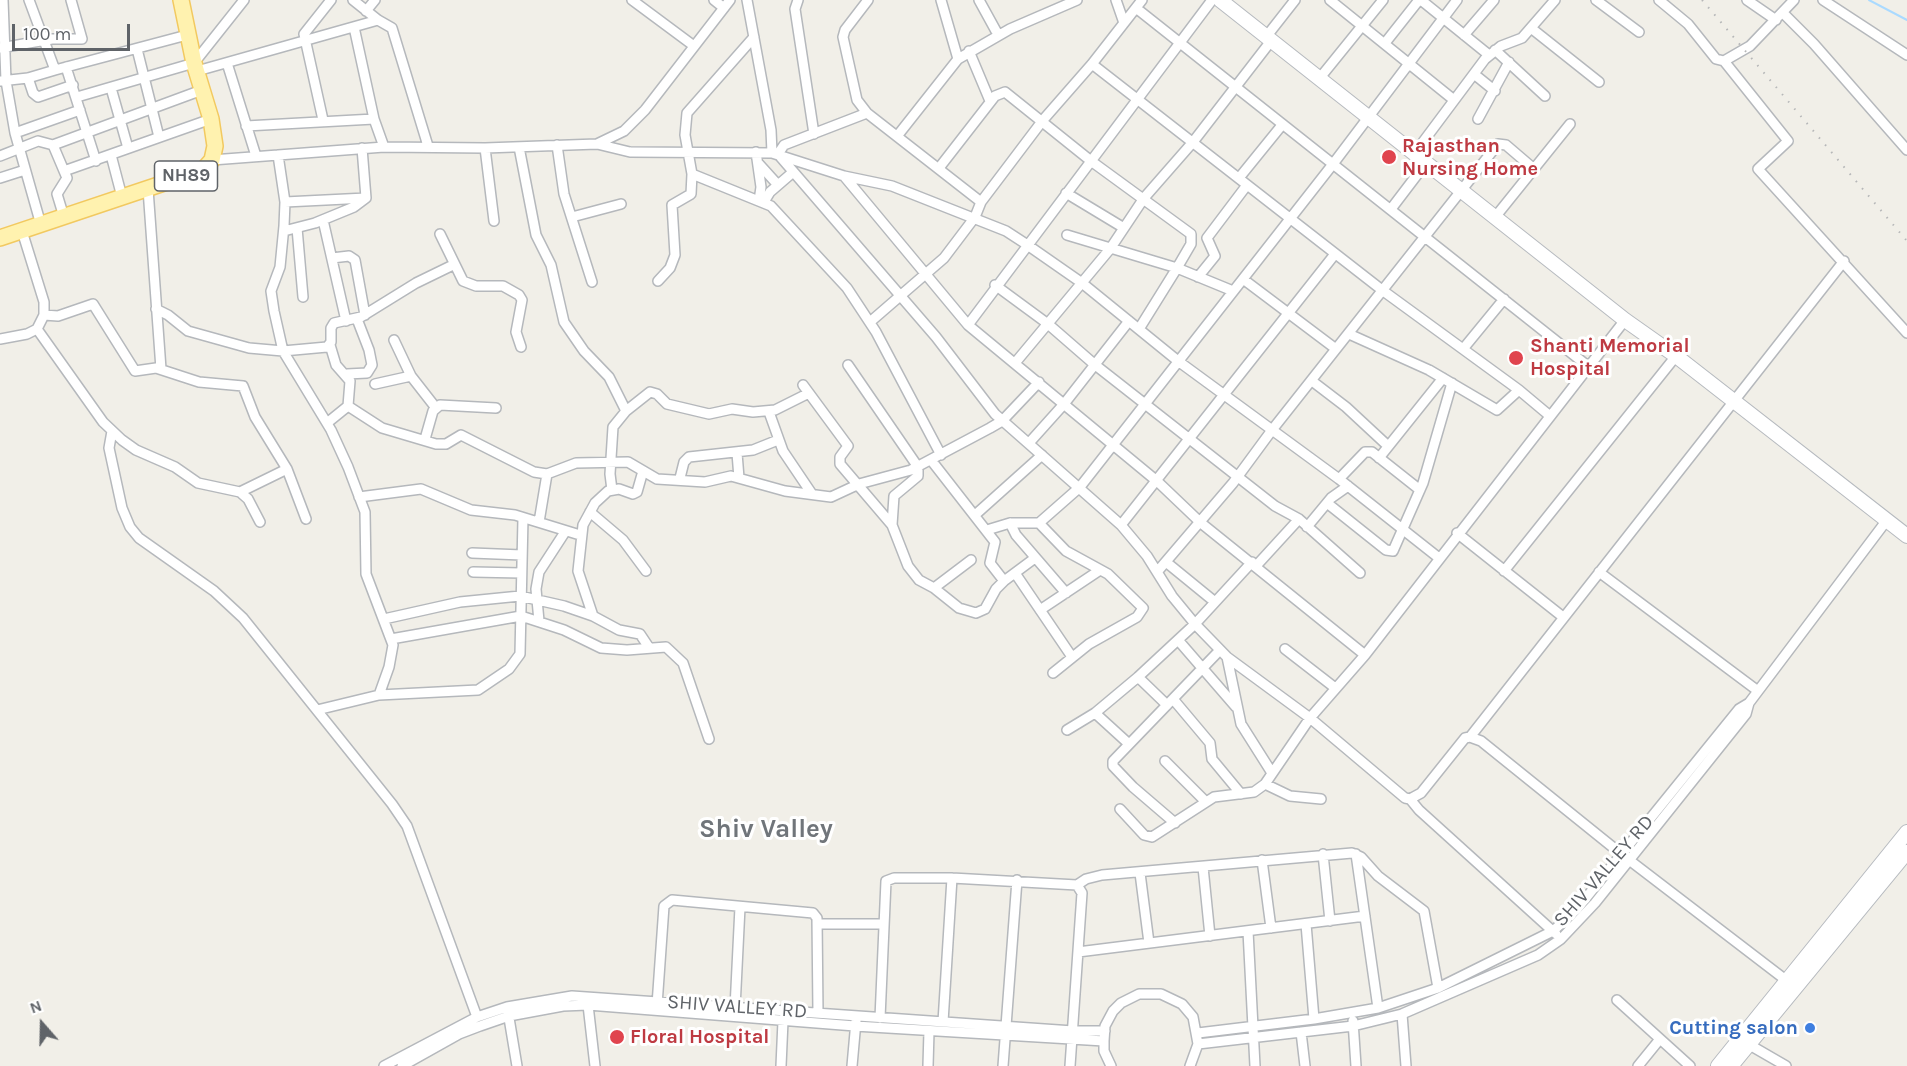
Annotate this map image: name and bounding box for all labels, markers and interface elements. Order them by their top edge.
scale bar [15,12,134,50]
text: 100 m [23,23,71,45]
place label: Rajasthan Nursing Home [1402,134,1538,181]
marker: Rajasthan Nursing Home [1380,148,1398,166]
road number: NH89 [154,161,218,191]
place label: Shanti Memorial Hospital [1530,334,1689,381]
marker: Shanti Memorial Hospital [1507,349,1525,367]
street label: SHIV VALLEY RD [1549,810,1659,932]
district label: Shiv Valley [699,814,833,846]
street label: SHIV VALLEY RD [666,990,808,1024]
north arrow [12,994,72,1054]
text: N [27,996,44,1018]
place label: Cutting salon [1669,1016,1798,1040]
marker: Cutting salon [1803,1021,1817,1035]
place label: Floral Hospital [630,1025,769,1049]
marker: Floral Hospital [608,1028,626,1046]

